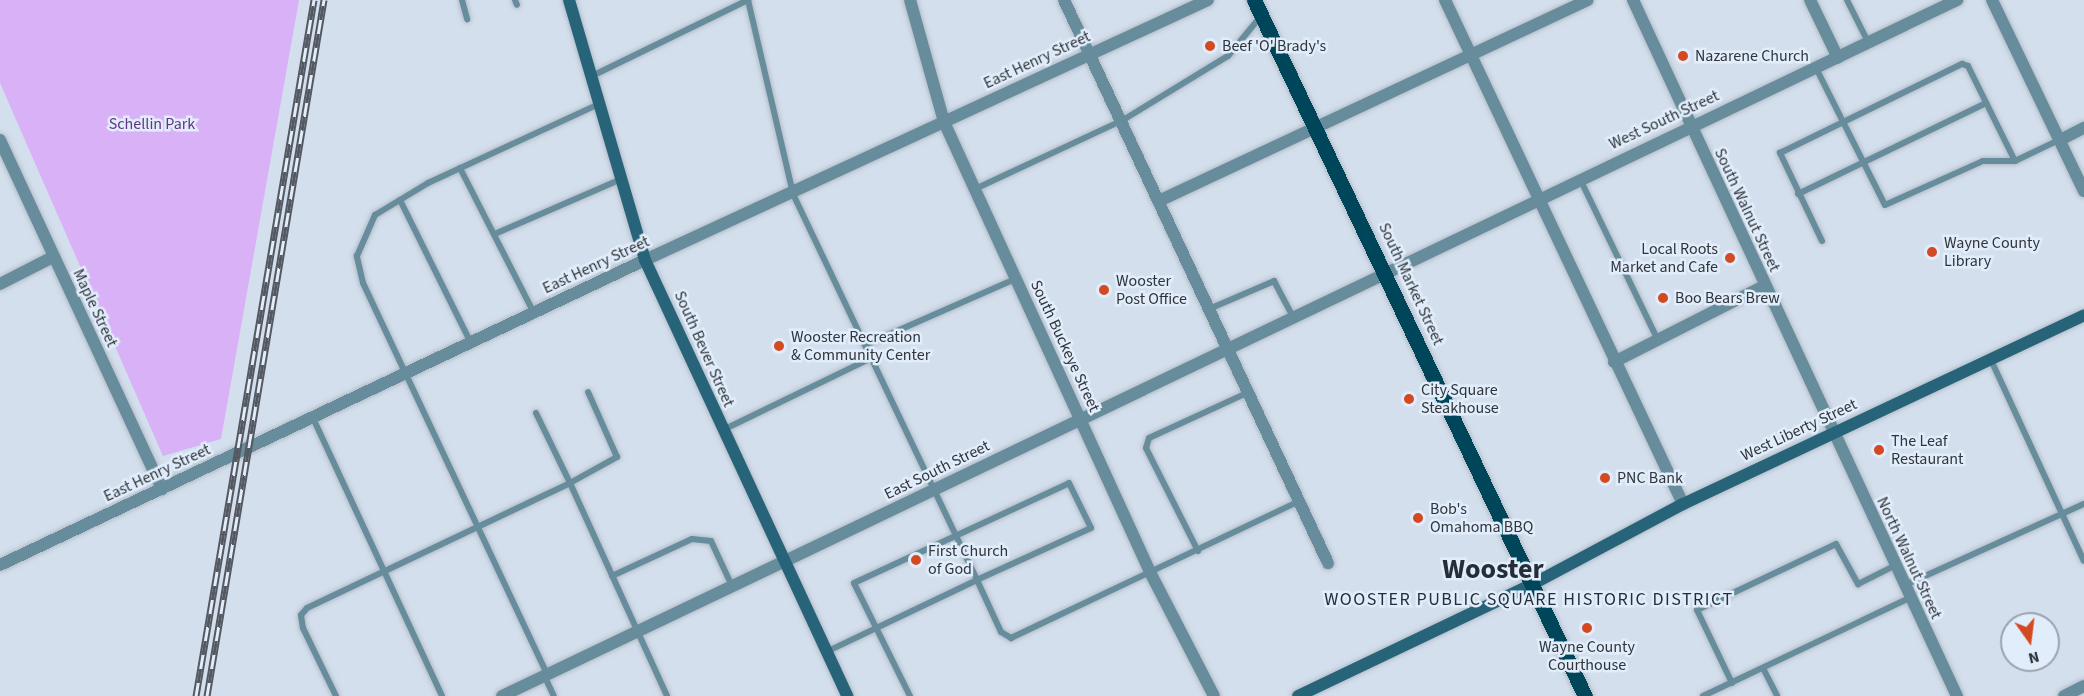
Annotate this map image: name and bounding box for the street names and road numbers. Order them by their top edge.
street label: East Henry Street [981,27,1093,93]
street label: West South Street [1606,86,1722,154]
street label: South Walnut Street [1710,145,1784,275]
street label: South Market Street [1374,220,1448,348]
street label: East Henry Street [540,232,652,298]
street label: Maple Street [69,266,121,350]
street label: South Buckeye Street [1026,277,1104,415]
street label: South Bever Street [670,288,738,410]
street label: West Liberty Street [1738,395,1860,465]
street label: East South Street [881,436,993,504]
street label: East Henry Street [101,440,213,506]
street label: North Walnut Street [1872,494,1946,622]

